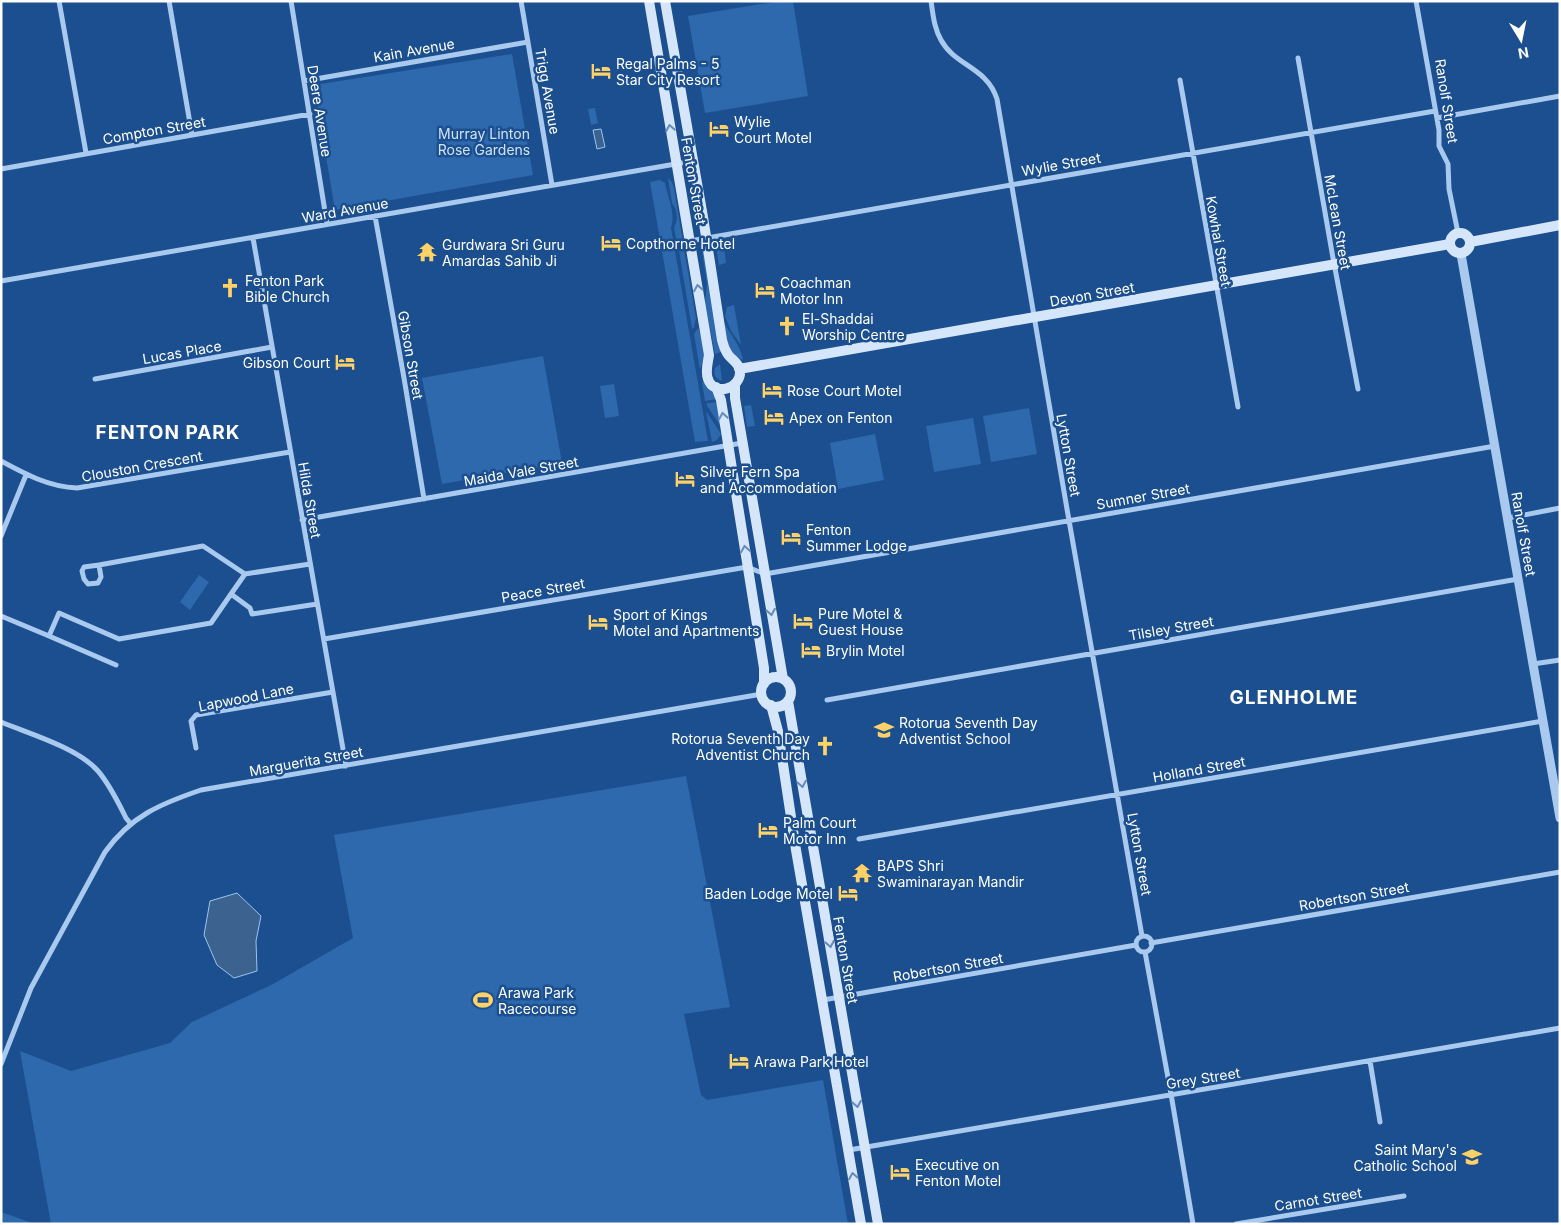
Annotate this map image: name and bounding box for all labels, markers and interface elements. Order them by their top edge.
north arrow [1496,15,1546,65]
street label: Kain Avenue [372,35,456,65]
text: N [1517,44,1530,63]
street label: Trigg Avenue [532,46,564,136]
place label: Regal Palms - 5 Star City Resort [616,55,720,88]
street label: Ranolf Street [1432,57,1462,145]
hotel icon: Regal Palms - 5 Star City Resort [590,60,612,82]
street label: Deere Avenue [304,64,336,158]
street label: Compton Street [101,113,207,147]
place label: Wylie Court Motel [734,113,812,146]
hotel icon: Wylie Court Motel [708,118,730,140]
one-way arrow [666,123,676,132]
park label: Murray Linton Rose Gardens [438,125,530,158]
street label: Fenton Street [678,136,710,227]
street label: Wylie Street [1020,149,1102,179]
street label: McLean Street [1321,173,1355,271]
street label: Ward Avenue [300,194,390,226]
street label: Kowhai Street [1203,194,1235,288]
hotel icon: Copthorne Hotel [600,232,622,254]
place label: Copthorne Hotel [626,235,735,252]
place label: Gurdwara Sri Guru Amardas Sahib Ji [442,236,565,269]
temple icon: Gurdwara Sri Guru Amardas Sahib Ji [416,241,438,263]
place label: Fenton Park Bible Church [245,272,330,305]
place label: Coachman Motor Inn [780,274,851,307]
church icon: Fenton Park Bible Church [219,277,241,299]
street label: Devon Street [1048,278,1136,310]
hotel icon: Coachman Motor Inn [754,279,776,301]
one-way arrow [694,284,704,292]
street label: Gibson Street [395,309,427,401]
place label: El-Shaddai Worship Centre [802,310,905,343]
church icon: El-Shaddai Worship Centre [776,315,798,337]
street label: Lucas Place [141,337,223,367]
hotel icon: Gibson Court [334,351,356,373]
place label: Gibson Court [243,354,330,371]
hotel icon: Rose Court Motel [761,379,783,401]
place label: Rose Court Motel [787,382,902,399]
hotel icon: Apex on Fenton [763,406,785,428]
place label: Apex on Fenton [789,409,893,426]
one-way arrow [718,412,729,420]
street label: Lytton Street [1053,412,1085,498]
district label: FENTON PARK [96,421,240,444]
street label: Clouston Crescent [80,447,204,485]
street label: Maida Vale Street [462,452,580,489]
street label: Hilda Street [295,461,325,540]
place label: Silver Fern Spa and Accommodation [700,463,837,496]
hotel icon: Silver Fern Spa and Accommodation [674,468,696,490]
street label: Sumner Street [1095,479,1192,513]
street label: Ranolf Street [1508,490,1540,578]
place label: Fenton Summer Lodge [806,521,907,554]
hotel icon: Fenton Summer Lodge [780,526,802,548]
one-way arrow [740,545,750,554]
street label: Peace Street [500,574,587,606]
place label: Pure Motel & Guest House [818,605,903,638]
place label: Sport of Kings Motel and Apartments [613,606,759,639]
one-way arrow [765,608,776,616]
hotel icon: Pure Motel & Guest House [792,610,814,632]
hotel icon: Sport of Kings Motel and Apartments [587,611,609,633]
street label: Tilsley Street [1127,612,1215,644]
hotel icon: Brylin Motel [800,639,822,661]
place label: Brylin Motel [826,642,905,659]
street label: Lapwood Lane [197,679,295,715]
district label: GLENHOLME [1230,686,1358,709]
place label: Rotorua Seventh Day Adventist School [899,714,1038,747]
school or university icon: Rotorua Seventh Day Adventist School [873,719,895,741]
place label: Rotorua Seventh Day Adventist Church [671,730,810,763]
church icon: Rotorua Seventh Day Adventist Church [814,735,836,757]
street label: Marguerita Street [248,743,365,779]
street label: Holland Street [1151,752,1247,786]
one-way arrow [796,779,806,788]
street label: Lytton Street [1124,811,1156,897]
place label: Palm Court Motor Inn [783,814,857,847]
hotel icon: Palm Court Motor Inn [757,819,779,841]
place label: BAPS Shri Swaminarayan Mandir [877,857,1024,890]
temple icon: BAPS Shri Swaminarayan Mandir [851,862,873,884]
street label: Robertson Street [1298,878,1411,914]
hotel icon: Baden Lodge Motel [837,882,859,904]
place label: Baden Lodge Motel [704,885,833,902]
street label: Fenton Street [830,915,862,1006]
one-way arrow [824,939,834,948]
street label: Robertson Street [892,949,1005,985]
place label: Arawa Park Racecourse [498,984,576,1017]
sports icon: Arawa Park Racecourse [472,989,494,1011]
hotel icon: Arawa Park Hotel [728,1050,750,1072]
place label: Arawa Park Hotel [754,1053,869,1070]
street label: Grey Street [1165,1064,1242,1092]
one-way arrow [852,1099,862,1108]
place label: Saint Mary's Catholic School [1354,1141,1457,1174]
school or university icon: Saint Mary's Catholic School [1461,1146,1483,1168]
place label: Executive on Fenton Motel [915,1156,1001,1189]
hotel icon: Executive on Fenton Motel [889,1161,911,1183]
one-way arrow [849,1171,859,1180]
street label: Carnot Street [1273,1184,1363,1214]

